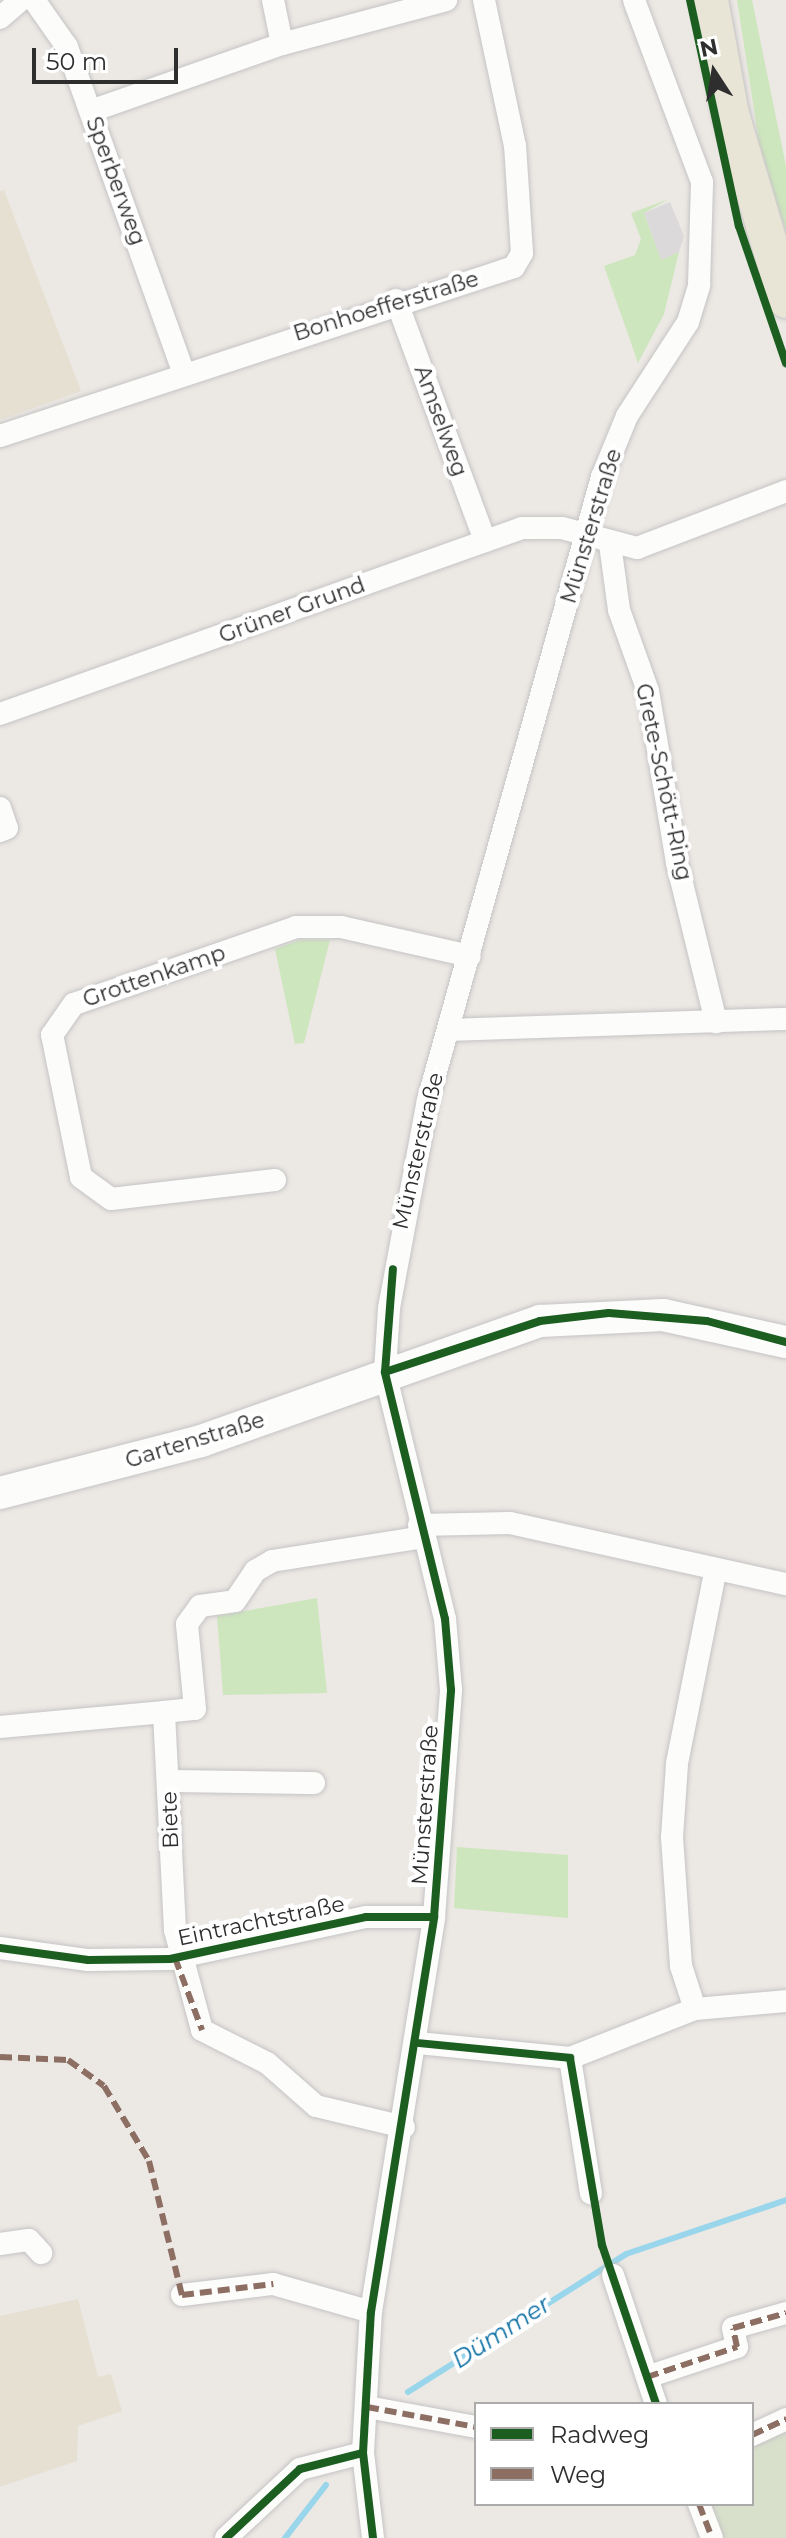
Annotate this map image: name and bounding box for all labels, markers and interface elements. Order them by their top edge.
scale bar [36,32,182,82]
north arrow [674,32,754,112]
text: N [697,33,720,63]
text: 50 m [46,47,107,76]
street label: Sperberweg [80,113,152,249]
street label: Bonhoefferstraße [290,265,482,347]
street label: Amselweg [409,362,473,480]
street label: Münsterstraße [555,445,627,607]
street label: Grüner Grund [215,571,369,649]
street label: Grete-Schött-Ring [630,681,698,883]
street label: Grottenkamp [79,939,229,1013]
street label: Münsterstraße [387,1070,449,1232]
street label: Gartenstraße [122,1406,268,1474]
street label: Münsterstraße [406,1724,444,1886]
street label: Biete [156,1791,184,1849]
street label: Eintrachtstraße [175,1890,347,1952]
water label: Dümmer [447,2290,555,2374]
legend [474,2402,754,2506]
text: Radweg [550,2420,649,2449]
text: Weg [550,2460,606,2489]

